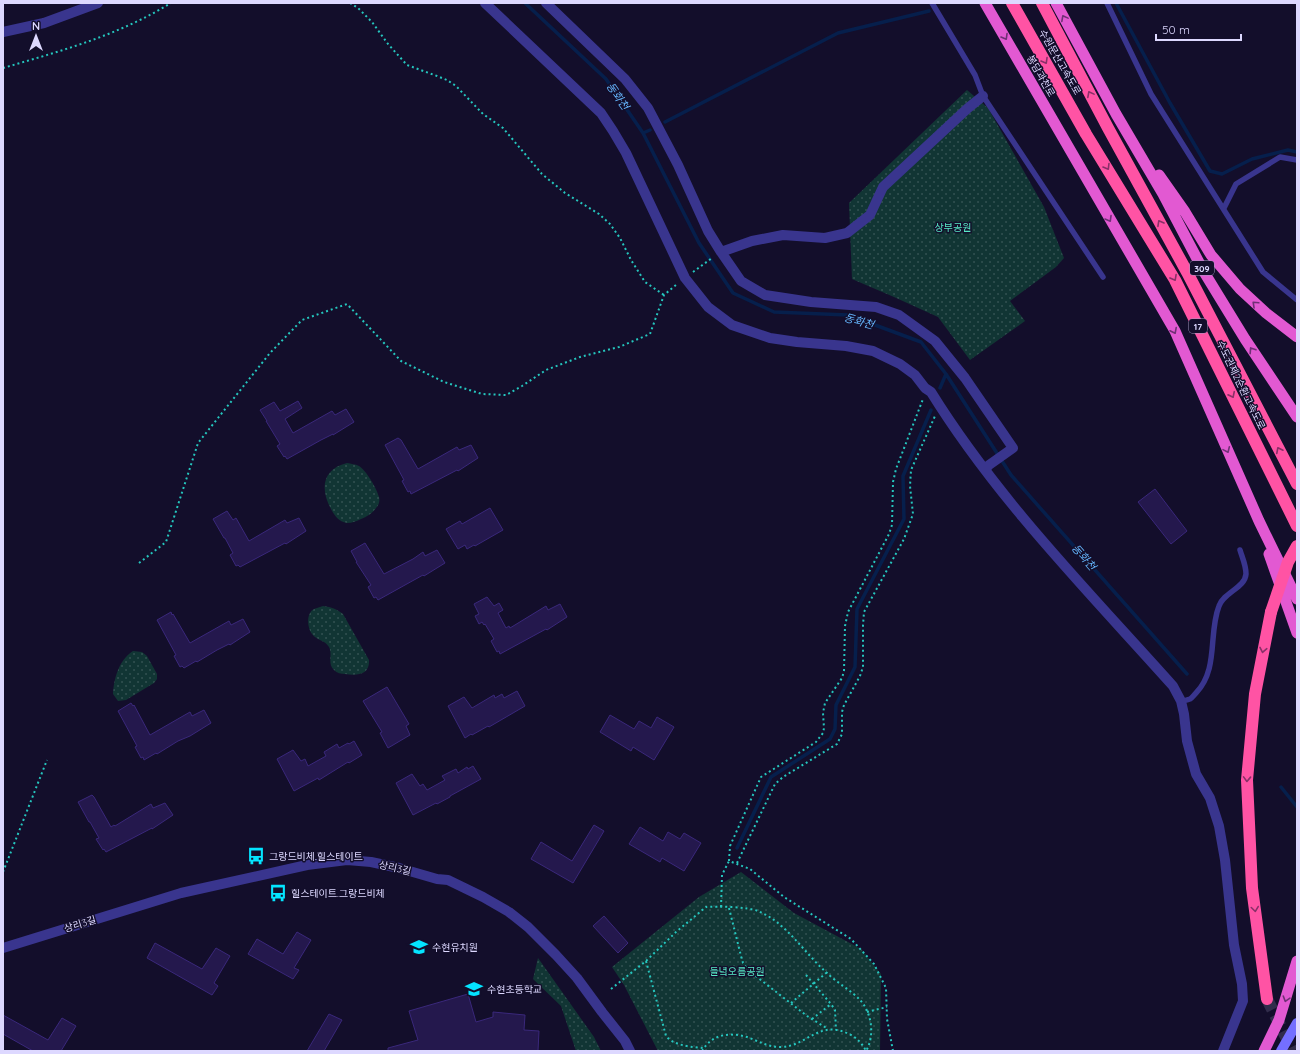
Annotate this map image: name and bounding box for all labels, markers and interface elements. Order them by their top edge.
one-way arrow [1061,15,1069,22]
north arrow [16,16,56,56]
scale bar [1156,16,1241,42]
text: N [32,19,40,33]
text: 50 m [1162,22,1190,37]
street label: 수원문산고속도로 [1036,27,1084,97]
one-way arrow [1000,33,1007,40]
street label: 봉담과천로 [1024,53,1058,99]
one-way arrow [1040,57,1048,64]
water label: 동화천 [604,80,634,114]
one-way arrow [1087,91,1094,98]
one-way arrow [1102,163,1109,170]
one-way arrow [1105,214,1112,222]
one-way arrow [1157,220,1165,227]
park label: 상부공원 [935,221,971,234]
road number: 309 [1190,261,1214,275]
one-way arrow [1170,274,1177,281]
one-way arrow [1253,302,1260,309]
water label: 동화천 [842,310,877,332]
road number: 17 [1189,319,1207,333]
one-way arrow [1169,327,1177,334]
street label: 수도권제2순환고속도로 [1214,338,1268,432]
one-way arrow [1250,347,1257,354]
one-way arrow [1227,390,1235,398]
one-way arrow [1222,445,1230,453]
one-way arrow [1276,447,1284,454]
water label: 동화천 [1069,541,1100,574]
one-way arrow [1260,647,1268,653]
one-way arrow [1243,776,1252,782]
bus stop icon: 그랑드비체.힐스테이트 [246,846,266,866]
place label: 그랑드비체.힐스테이트 [269,850,363,863]
street label: 상리3길 [378,858,412,878]
bus stop icon: 힐스테이트.그랑드비체 [268,883,288,903]
place label: 힐스테이트.그랑드비체 [291,887,385,900]
one-way arrow [1250,906,1259,912]
street label: 상리3길 [62,913,98,935]
school or university icon: 수현유치원 [409,937,429,957]
place label: 수현유치원 [432,941,478,954]
park label: 들녘오름공원 [709,965,765,978]
school or university icon: 수현초등학교 [464,979,484,999]
place label: 수현초등학교 [487,983,542,996]
one-way arrow [1282,995,1290,1002]

